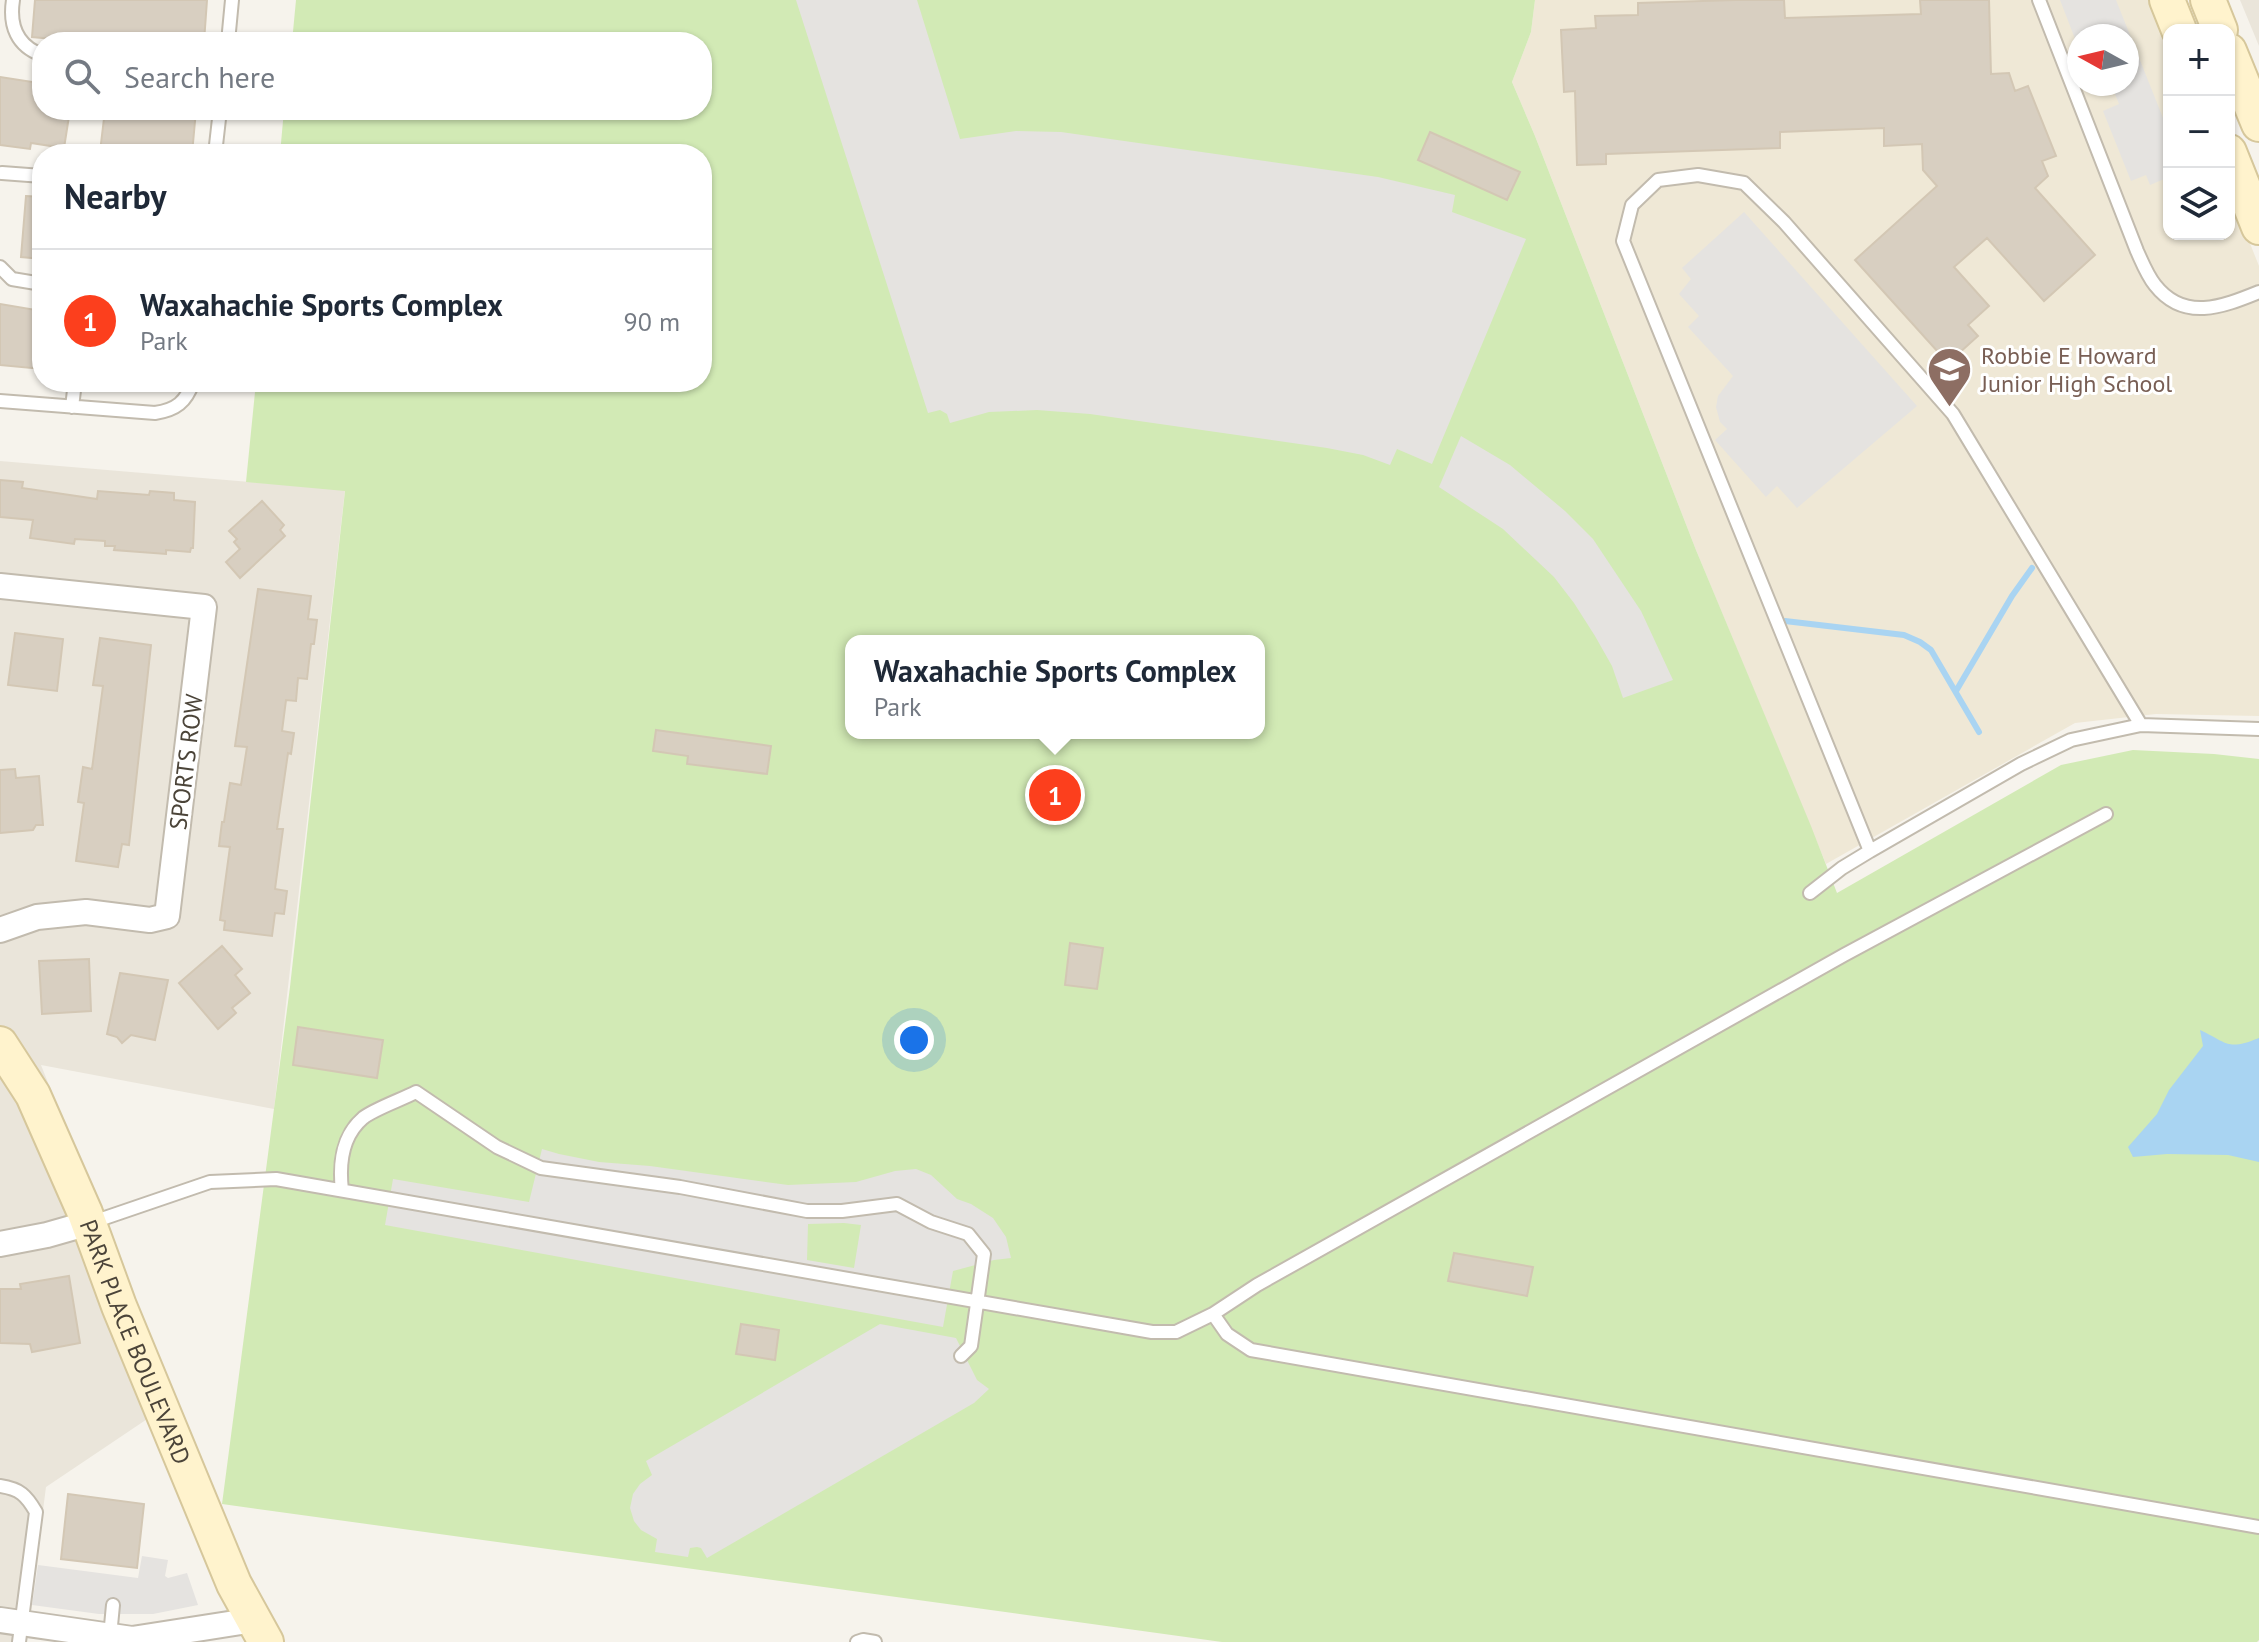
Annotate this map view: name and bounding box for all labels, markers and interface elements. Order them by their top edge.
north arrow [2067,24,2139,96]
map controls [2163,24,2235,240]
button: + [2163,24,2235,96]
search box [32,32,712,120]
icon: search [60,54,104,98]
text: Search here [124,57,275,96]
button: − [2163,96,2235,168]
button: layers [2163,168,2235,240]
text: Nearby [64,174,166,218]
text: Waxahachie Sports Complex [140,285,503,324]
text: 1 [83,305,97,338]
text: 90 m [624,305,680,338]
text: Park [140,324,188,357]
place label: Robbie E Howard Junior High School [1980,340,2172,399]
school or university icon: Robbie E Howard Junior High School [1926,345,1974,408]
popup [845,635,1265,739]
text: Waxahachie Sports Complex [874,651,1236,690]
text: Park [874,690,921,723]
street label: SPORTS ROW [162,692,210,832]
pin: 1 [1029,765,1081,825]
your location [894,1020,934,1060]
street label: PARK PLACE BOULEVARD [73,1215,198,1469]

